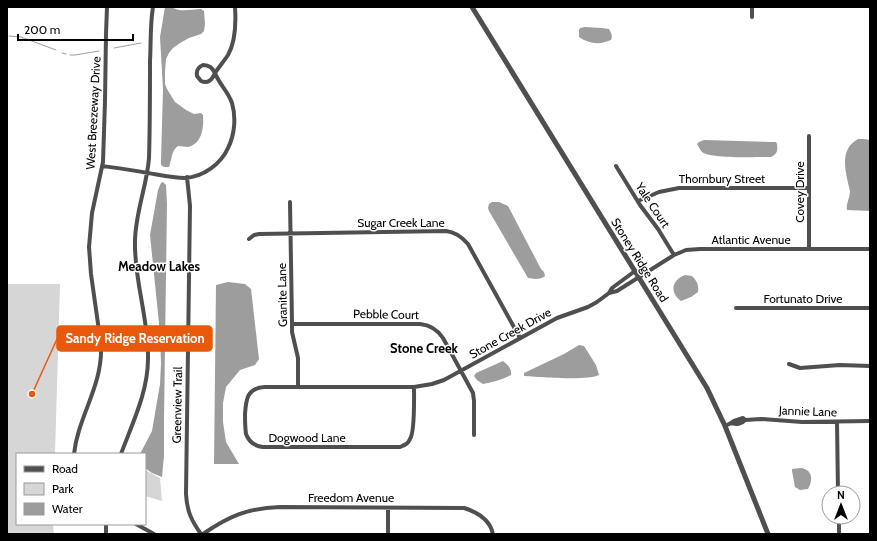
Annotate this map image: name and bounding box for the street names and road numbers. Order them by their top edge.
street label: West Breezeway Drive [83,56,103,170]
street label: Covey Drive [792,161,807,223]
street label: Thornbury Street [679,171,765,186]
street label: Yale Court [632,179,674,230]
street label: Sugar Creek Lane [357,215,445,230]
street label: Stoney Ridge Road [608,215,672,305]
street label: Atlantic Avenue [711,232,791,247]
street label: Granite Lane [274,263,290,327]
street label: Fortunato Drive [763,291,843,306]
street label: Stone Creek Drive [466,304,554,362]
street label: Pebble Court [353,306,419,322]
street label: Greenview Trail [169,366,185,443]
street label: Jannie Lane [778,402,837,420]
street label: Dogwood Lane [268,430,346,445]
street label: Freedom Avenue [308,490,394,505]

